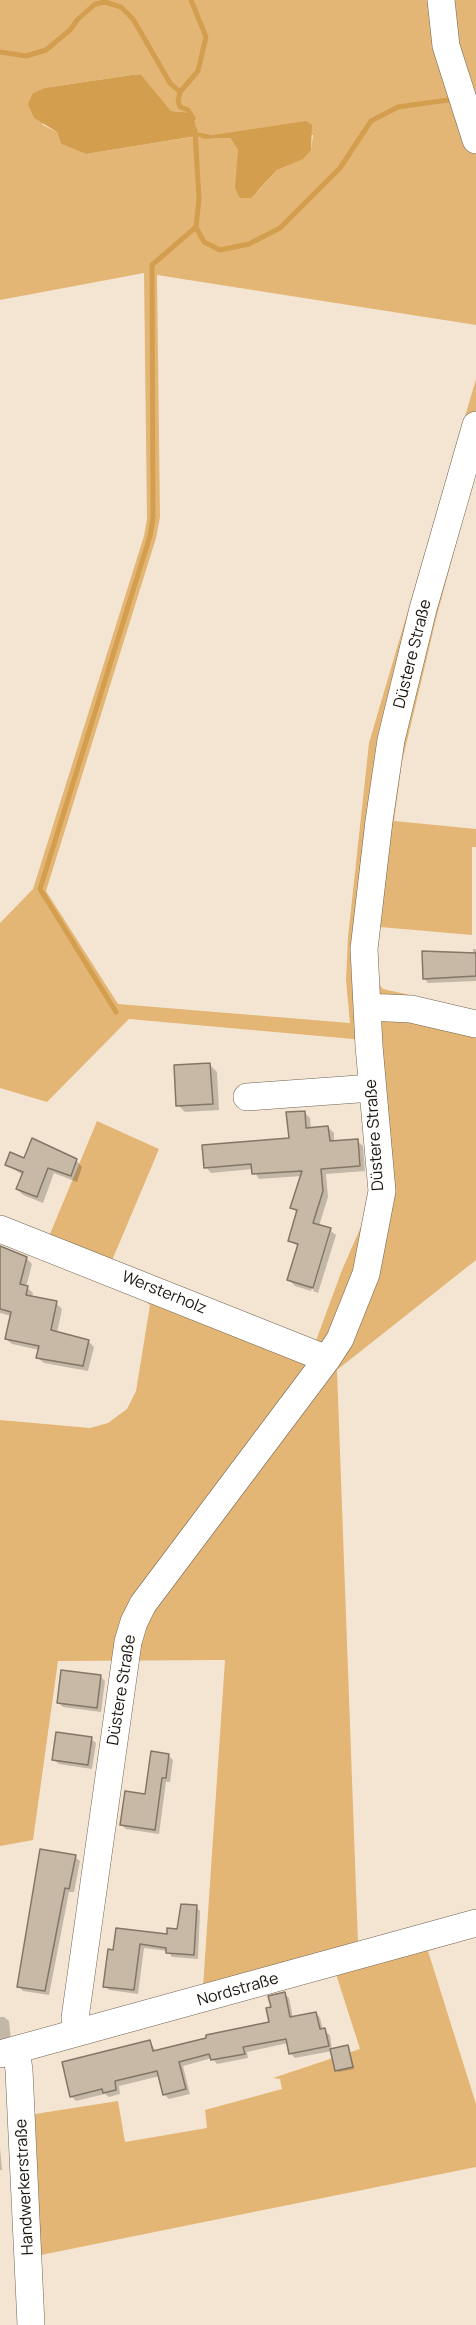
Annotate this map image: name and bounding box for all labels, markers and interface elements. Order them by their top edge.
street label: Düstere Straße [390,597,436,711]
street label: Düstere Straße [362,1079,388,1191]
street label: Wersterholz [119,1267,209,1319]
street label: Düstere Straße [104,1633,140,1747]
street label: Nordstraße [195,1969,281,2011]
street label: Handwerkerstraße [12,2118,38,2256]

